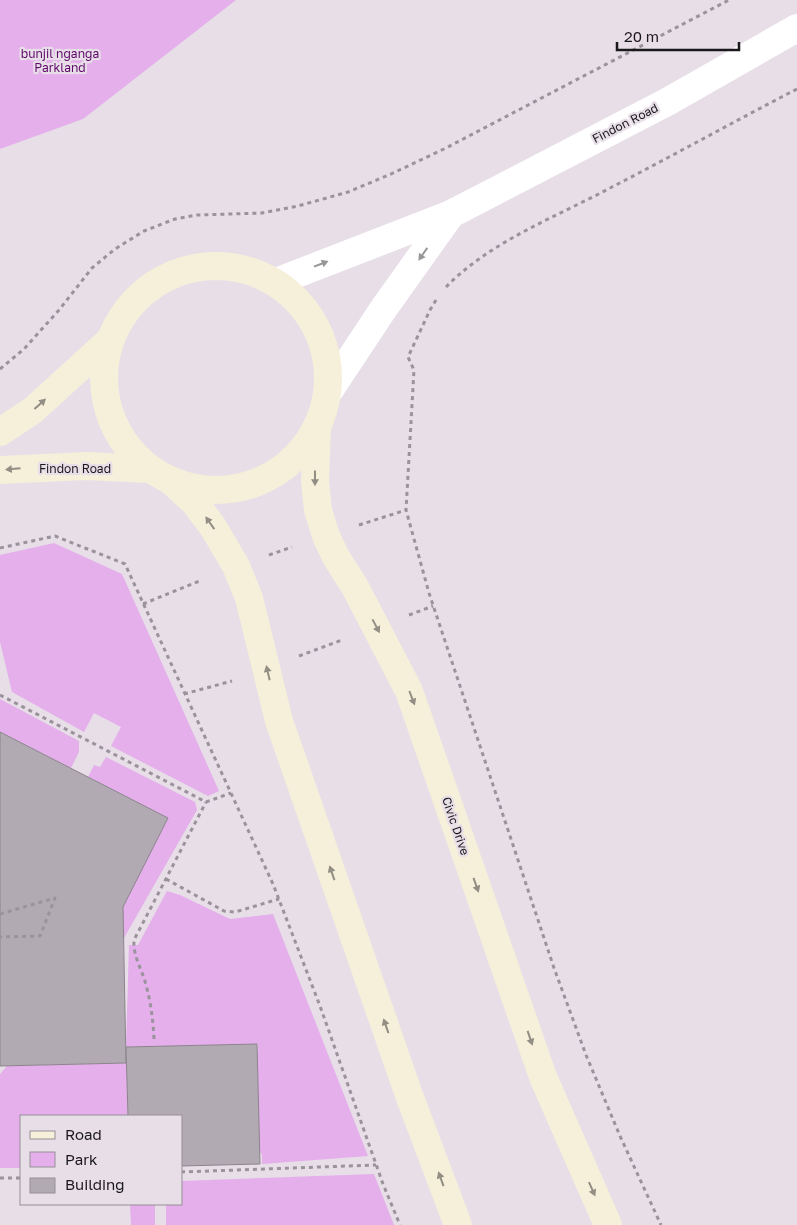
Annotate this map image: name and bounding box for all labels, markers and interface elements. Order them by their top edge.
scale bar [617,20,740,52]
text: 20 m [624,27,659,45]
park label: bunjil nganga Parkland [21,46,99,75]
street label: Findon Road [589,100,661,146]
one-way arrow [418,247,428,260]
one-way arrow [314,260,329,267]
one-way arrow [33,398,45,410]
street label: Findon Road [39,461,111,476]
one-way arrow [5,465,21,473]
one-way arrow [311,470,319,486]
one-way arrow [204,517,215,530]
one-way arrow [372,619,380,633]
one-way arrow [264,666,272,681]
one-way arrow [408,691,416,706]
street label: Civic Drive [439,795,473,857]
one-way arrow [328,865,336,880]
one-way arrow [472,878,480,893]
one-way arrow [382,1019,389,1034]
one-way arrow [527,1031,534,1046]
legend [20,1115,182,1205]
text: Road [65,1125,102,1143]
text: Park [65,1150,98,1168]
one-way arrow [437,1172,444,1187]
text: Building [65,1175,125,1193]
one-way arrow [588,1182,596,1196]

